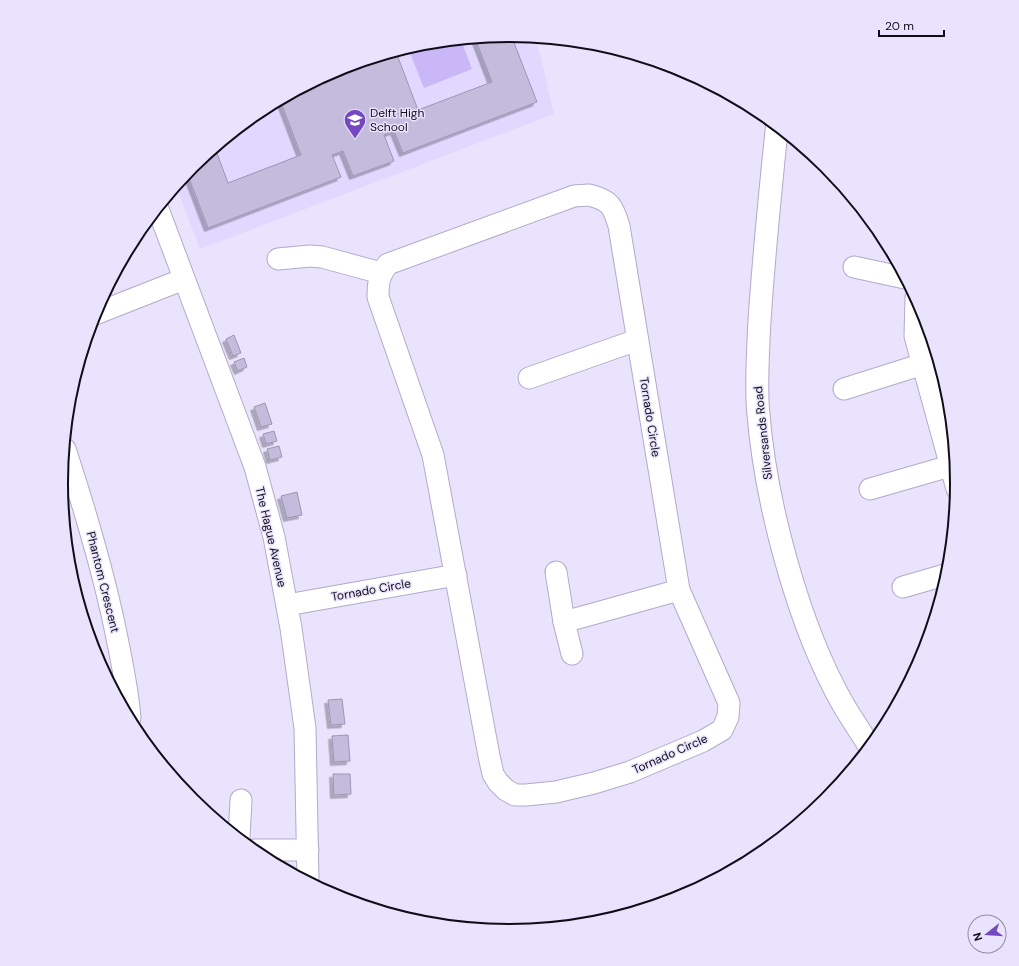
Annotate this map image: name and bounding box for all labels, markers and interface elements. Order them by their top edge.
scale bar [879,12,944,38]
text: 20 m [885,18,914,34]
place label: Delft High School [370,105,424,135]
school or university icon: Delft High School [342,107,368,140]
street label: Tornado Circle [636,376,664,458]
street label: Silversands Road [750,385,776,481]
street label: The Hague Avenue [252,485,290,589]
street label: Phantom Crescent [83,530,123,635]
street label: Tornado Circle [330,575,412,605]
street label: Tornado Circle [630,730,710,778]
north arrow [967,914,1007,954]
text: N [970,931,985,943]

